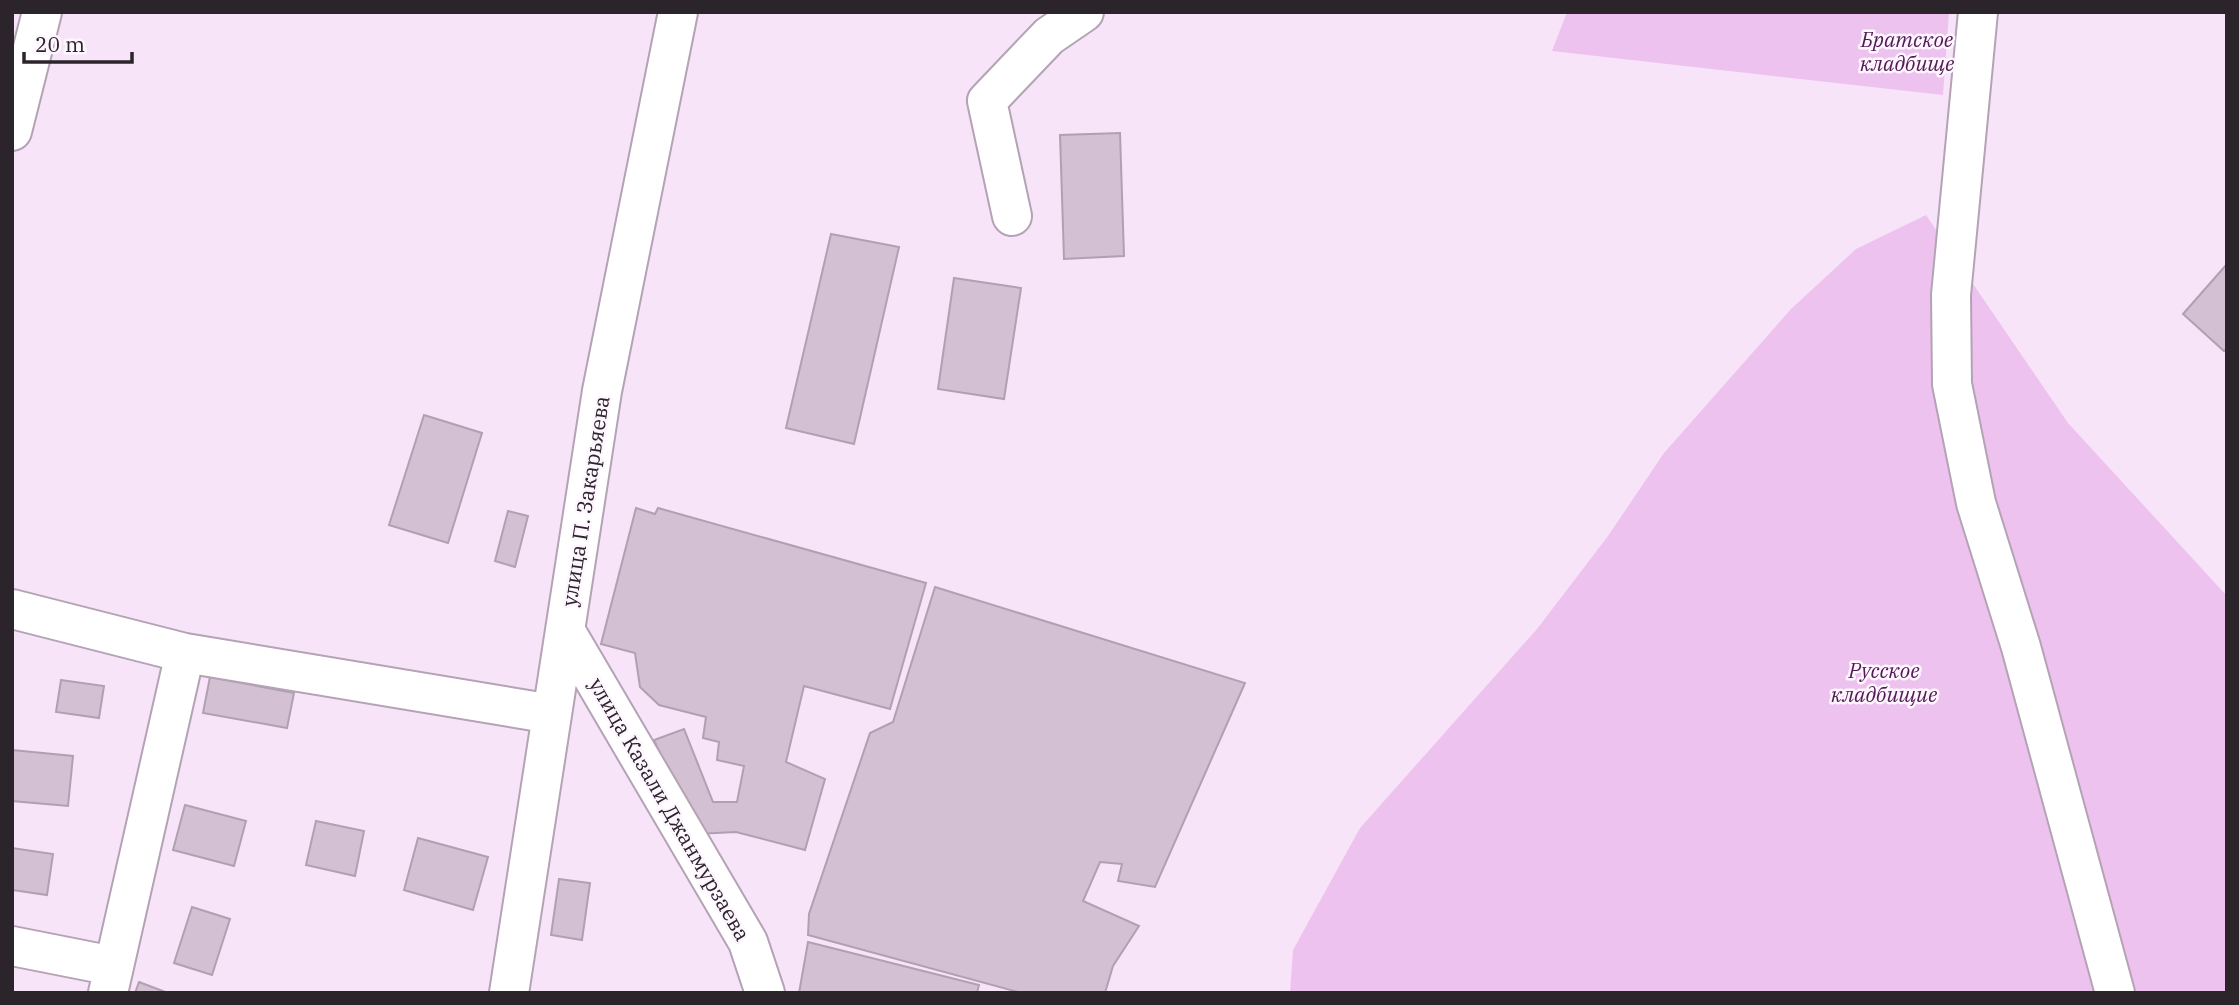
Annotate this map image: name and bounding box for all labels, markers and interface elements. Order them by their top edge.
scale bar [24,21,133,65]
park label: Братское кладбище [1860,25,1955,77]
text: 20 m [35,30,85,58]
street label: улица П. Закарьяева [555,394,615,608]
park label: Русское кладбищие [1831,656,1938,708]
street label: улица Казали Джанмурзаева [583,672,757,946]

